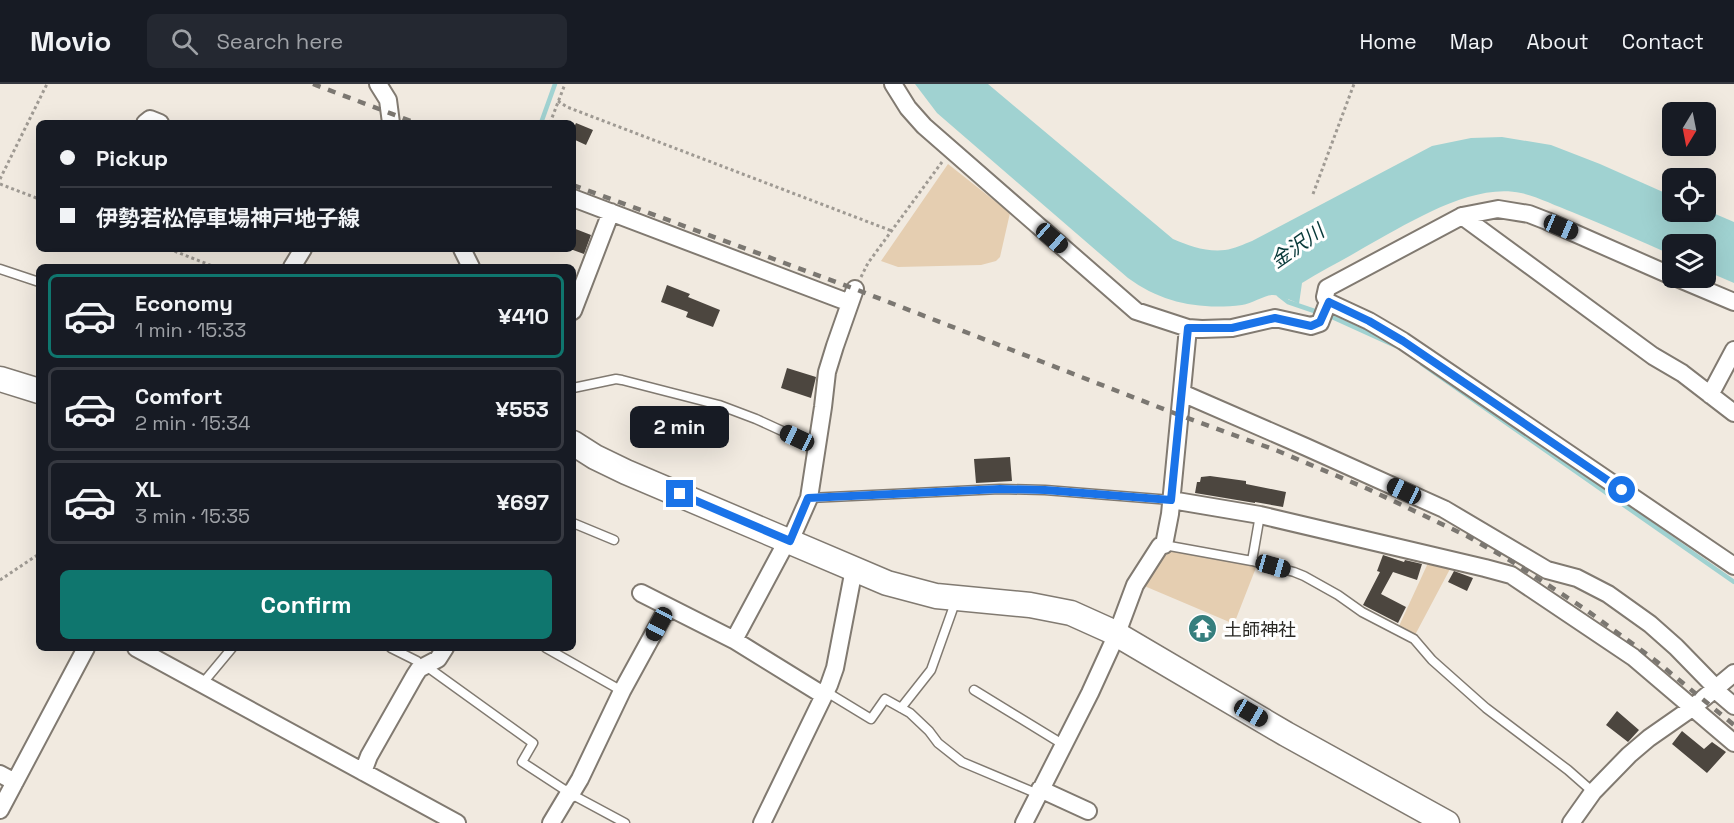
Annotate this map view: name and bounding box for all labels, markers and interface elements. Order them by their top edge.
search box [147,14,567,68]
text: Movio [30,23,111,59]
icon: search [168,25,201,58]
text: Search here [216,27,343,55]
text: Home [1359,28,1417,55]
text: Map [1450,28,1494,55]
text: About [1527,28,1589,55]
text: Contact [1622,28,1704,55]
north arrow [1662,102,1716,156]
map controls [1662,102,1716,288]
text: Pickup [96,144,168,172]
button: locate [1662,168,1716,222]
text: 伊勢若松停車場神戸地子線 [96,204,360,232]
car [1541,212,1581,242]
water label: 金沢川 [1265,217,1331,274]
car [1033,219,1071,257]
button: layers [1662,234,1716,288]
icon: car [63,289,117,343]
text: Economy [135,289,233,317]
text: ¥410 [498,302,549,330]
text: 1 min · 15:33 [135,317,246,343]
icon: car [63,382,117,436]
text: Comfort [135,382,223,410]
text: ¥553 [496,395,549,423]
callout: 2 min [630,407,730,449]
text: 2 min · 15:34 [135,410,251,436]
text: 2 min [654,414,705,440]
car [777,422,817,454]
icon: car [63,475,117,529]
text: XL [135,475,161,503]
car [1384,475,1424,507]
route start [1608,476,1635,503]
route end [666,480,693,507]
text: ¥697 [496,488,549,516]
text: 3 min · 15:35 [135,503,250,529]
car [1253,552,1293,580]
button: Confirm [60,570,552,639]
car [643,604,675,644]
temple icon: 土師神社 [1187,613,1219,645]
place label: 土師神社 [1224,618,1296,641]
car [1231,696,1271,730]

